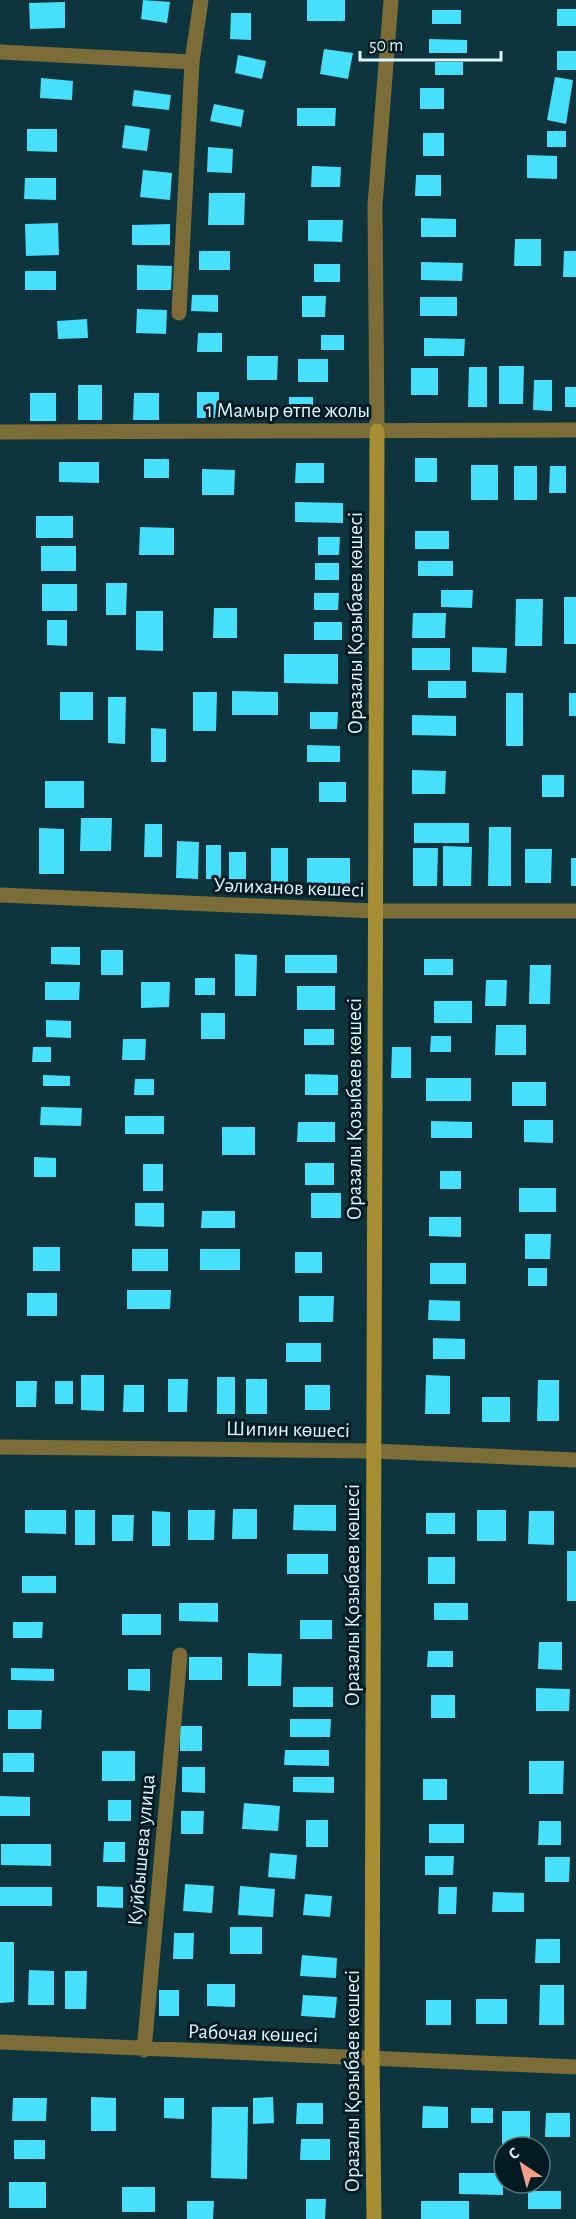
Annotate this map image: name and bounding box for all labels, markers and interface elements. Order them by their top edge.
scale bar [360,24,501,62]
text: 50 m [369,37,403,55]
street label: 1 Мамыр өтпе жолы [206,400,370,421]
street label: Оразалы Қозыбаев көшесі [345,512,366,734]
street label: Уәлиханов көшесі [213,874,365,901]
street label: Оразалы Қозыбаев көшесі [344,998,365,1220]
street label: Шипин көшесі [226,1418,350,1441]
street label: Оразалы Қозыбаев көшесі [342,1484,363,1706]
street label: Куйбышева улица [124,1773,159,1927]
street label: Оразалы Қозыбаев көшесі [342,1970,363,2192]
street label: Рабочая көшесі [187,2021,319,2046]
north arrow [492,2135,552,2195]
text: С [505,2145,522,2163]

